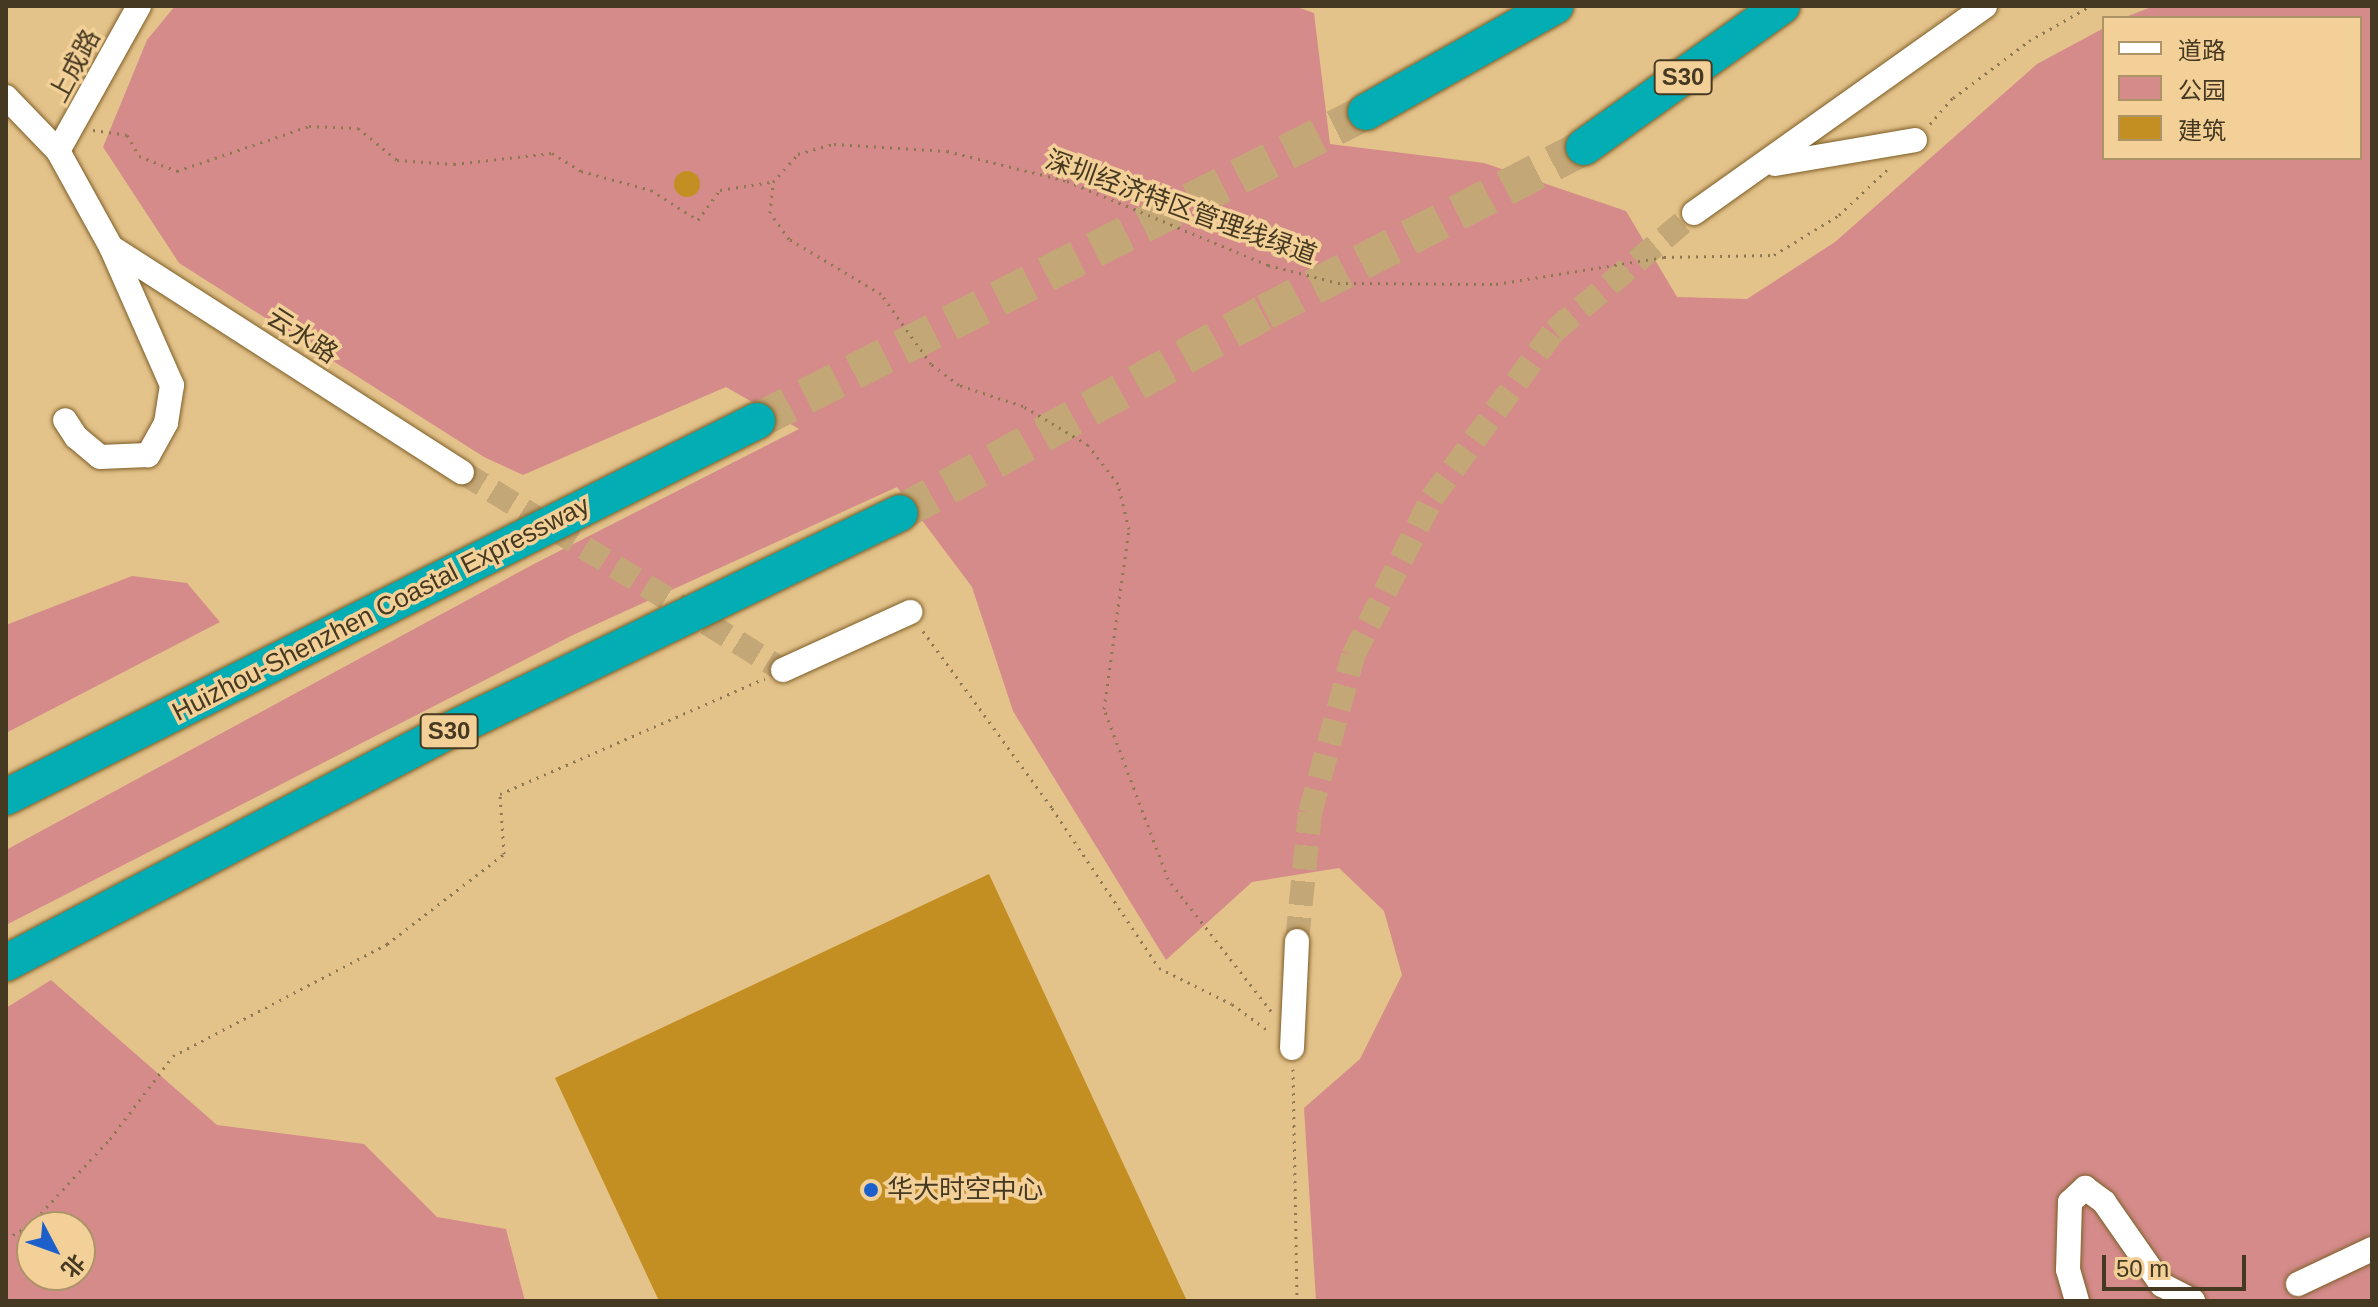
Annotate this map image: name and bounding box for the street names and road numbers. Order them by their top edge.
street label: 上成路 [43,24,107,108]
road number: S30 [1653,57,1713,97]
street label: 深圳经济特区管理线绿道 [1041,144,1321,272]
street label: 云水路 [261,302,343,370]
street label: Huizhou-Shenzhen Coastal Expressway [167,490,595,728]
road number: S30 [419,711,479,751]

